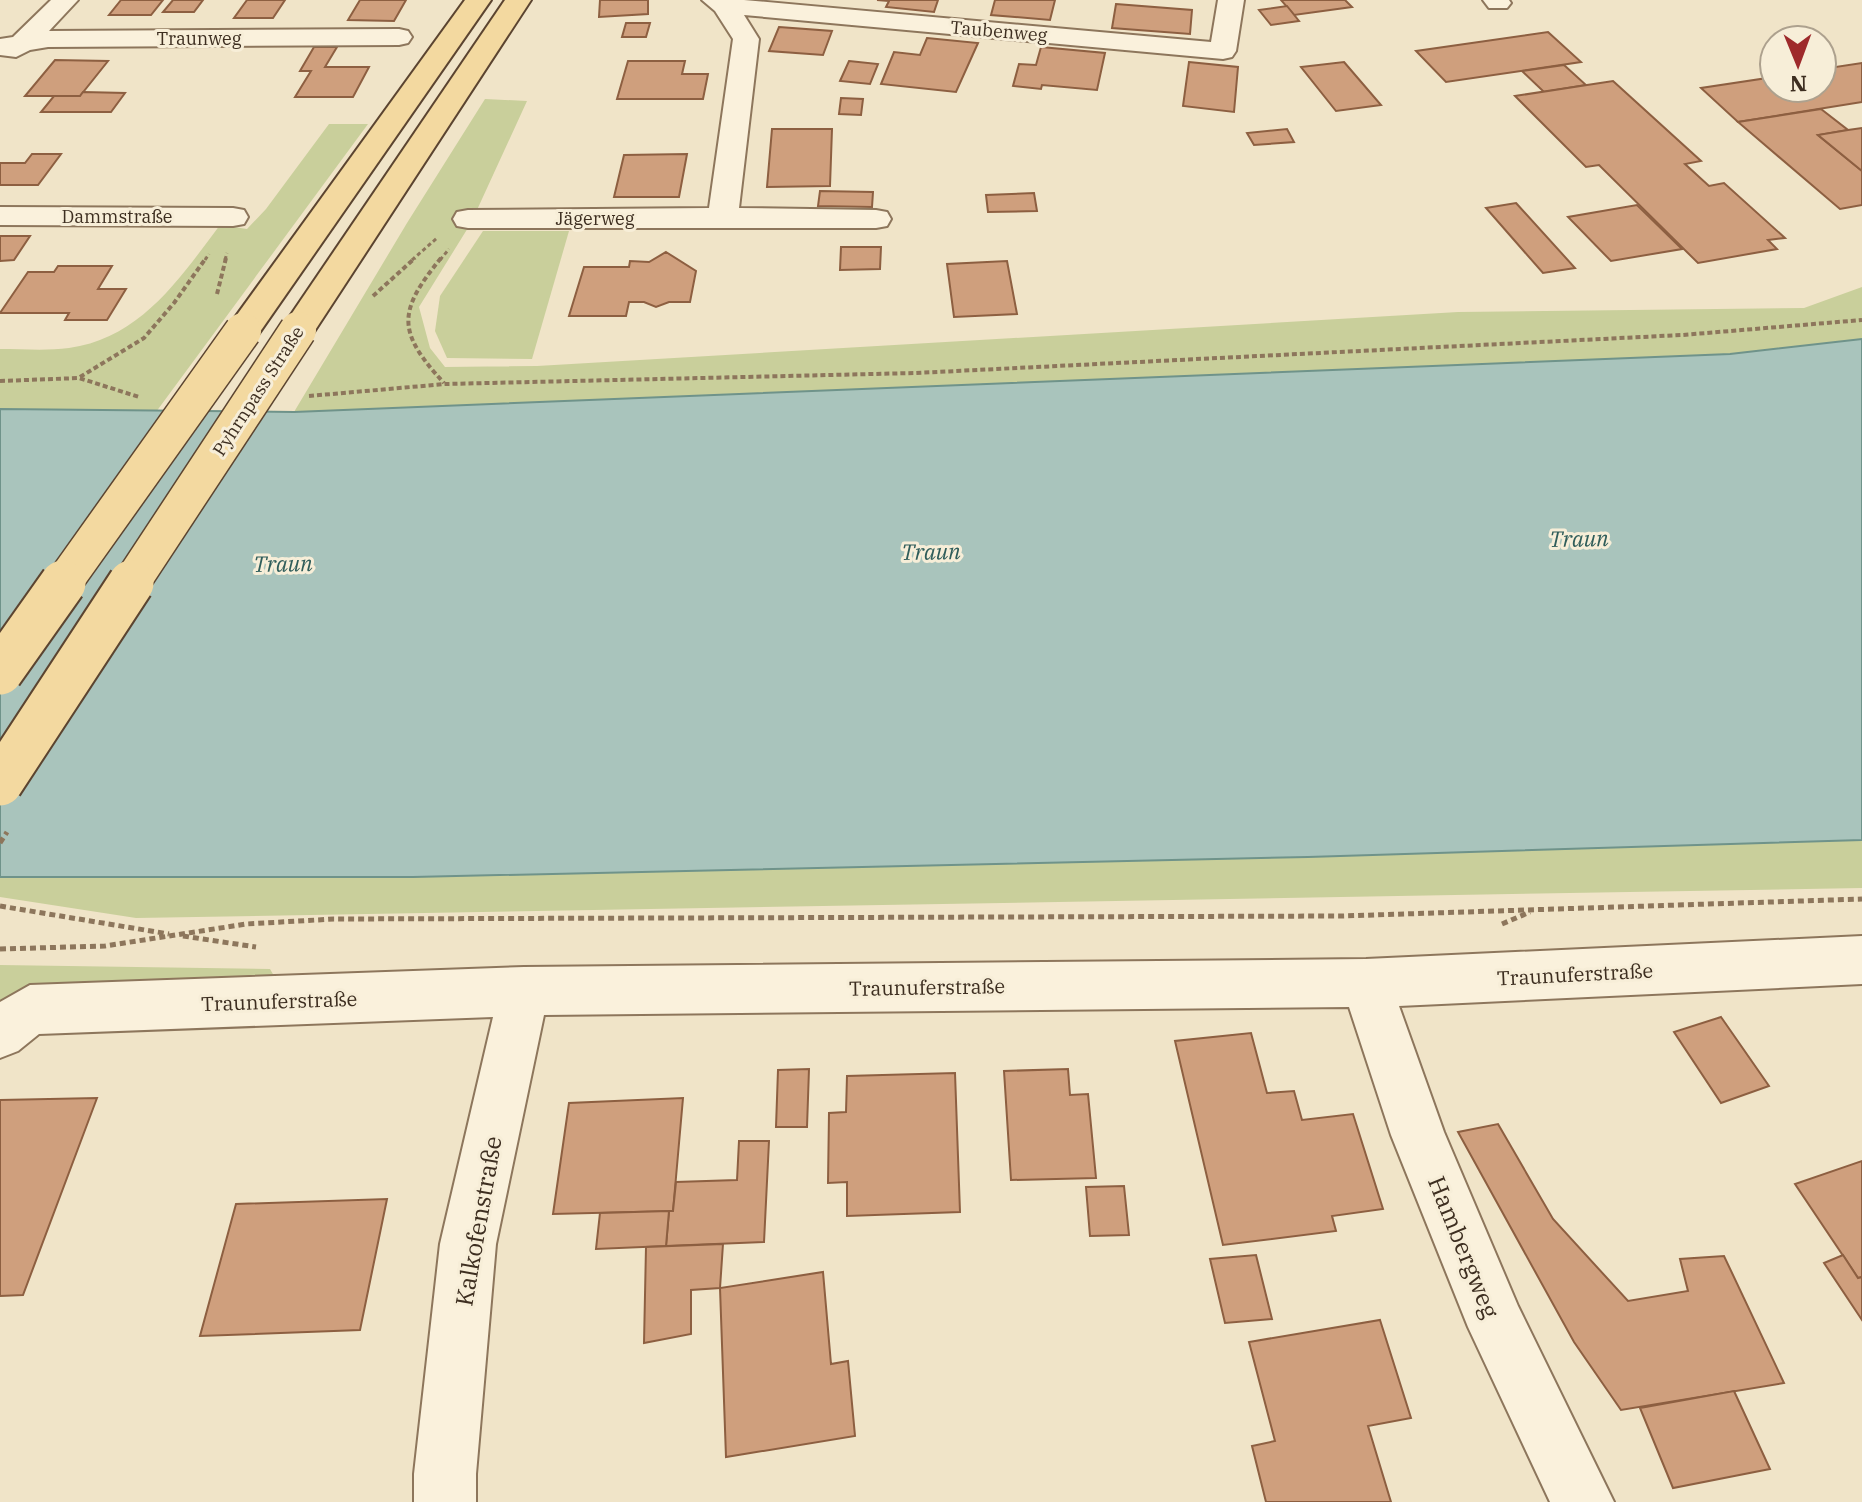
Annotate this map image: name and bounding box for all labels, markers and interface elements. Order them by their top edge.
street label: Taubenweg [950,15,1049,47]
north arrow [1758,24,1838,104]
street label: Traunweg [157,27,242,50]
text: N [1789,70,1807,99]
street label: Dammstraße [62,205,172,228]
street label: Jägerweg [555,207,635,230]
street label: Pyhrnpass Straße [207,322,309,460]
water label: Traun [1549,523,1609,553]
water label: Traun [901,536,961,566]
water label: Traun [253,548,313,578]
street label: Traunuferstraße [1496,956,1654,992]
street label: Traunuferstraße [849,972,1005,1002]
street label: Traunuferstraße [200,985,358,1017]
street label: Kalkofenstraße [447,1133,509,1309]
street label: Hambergweg [1421,1171,1507,1323]

